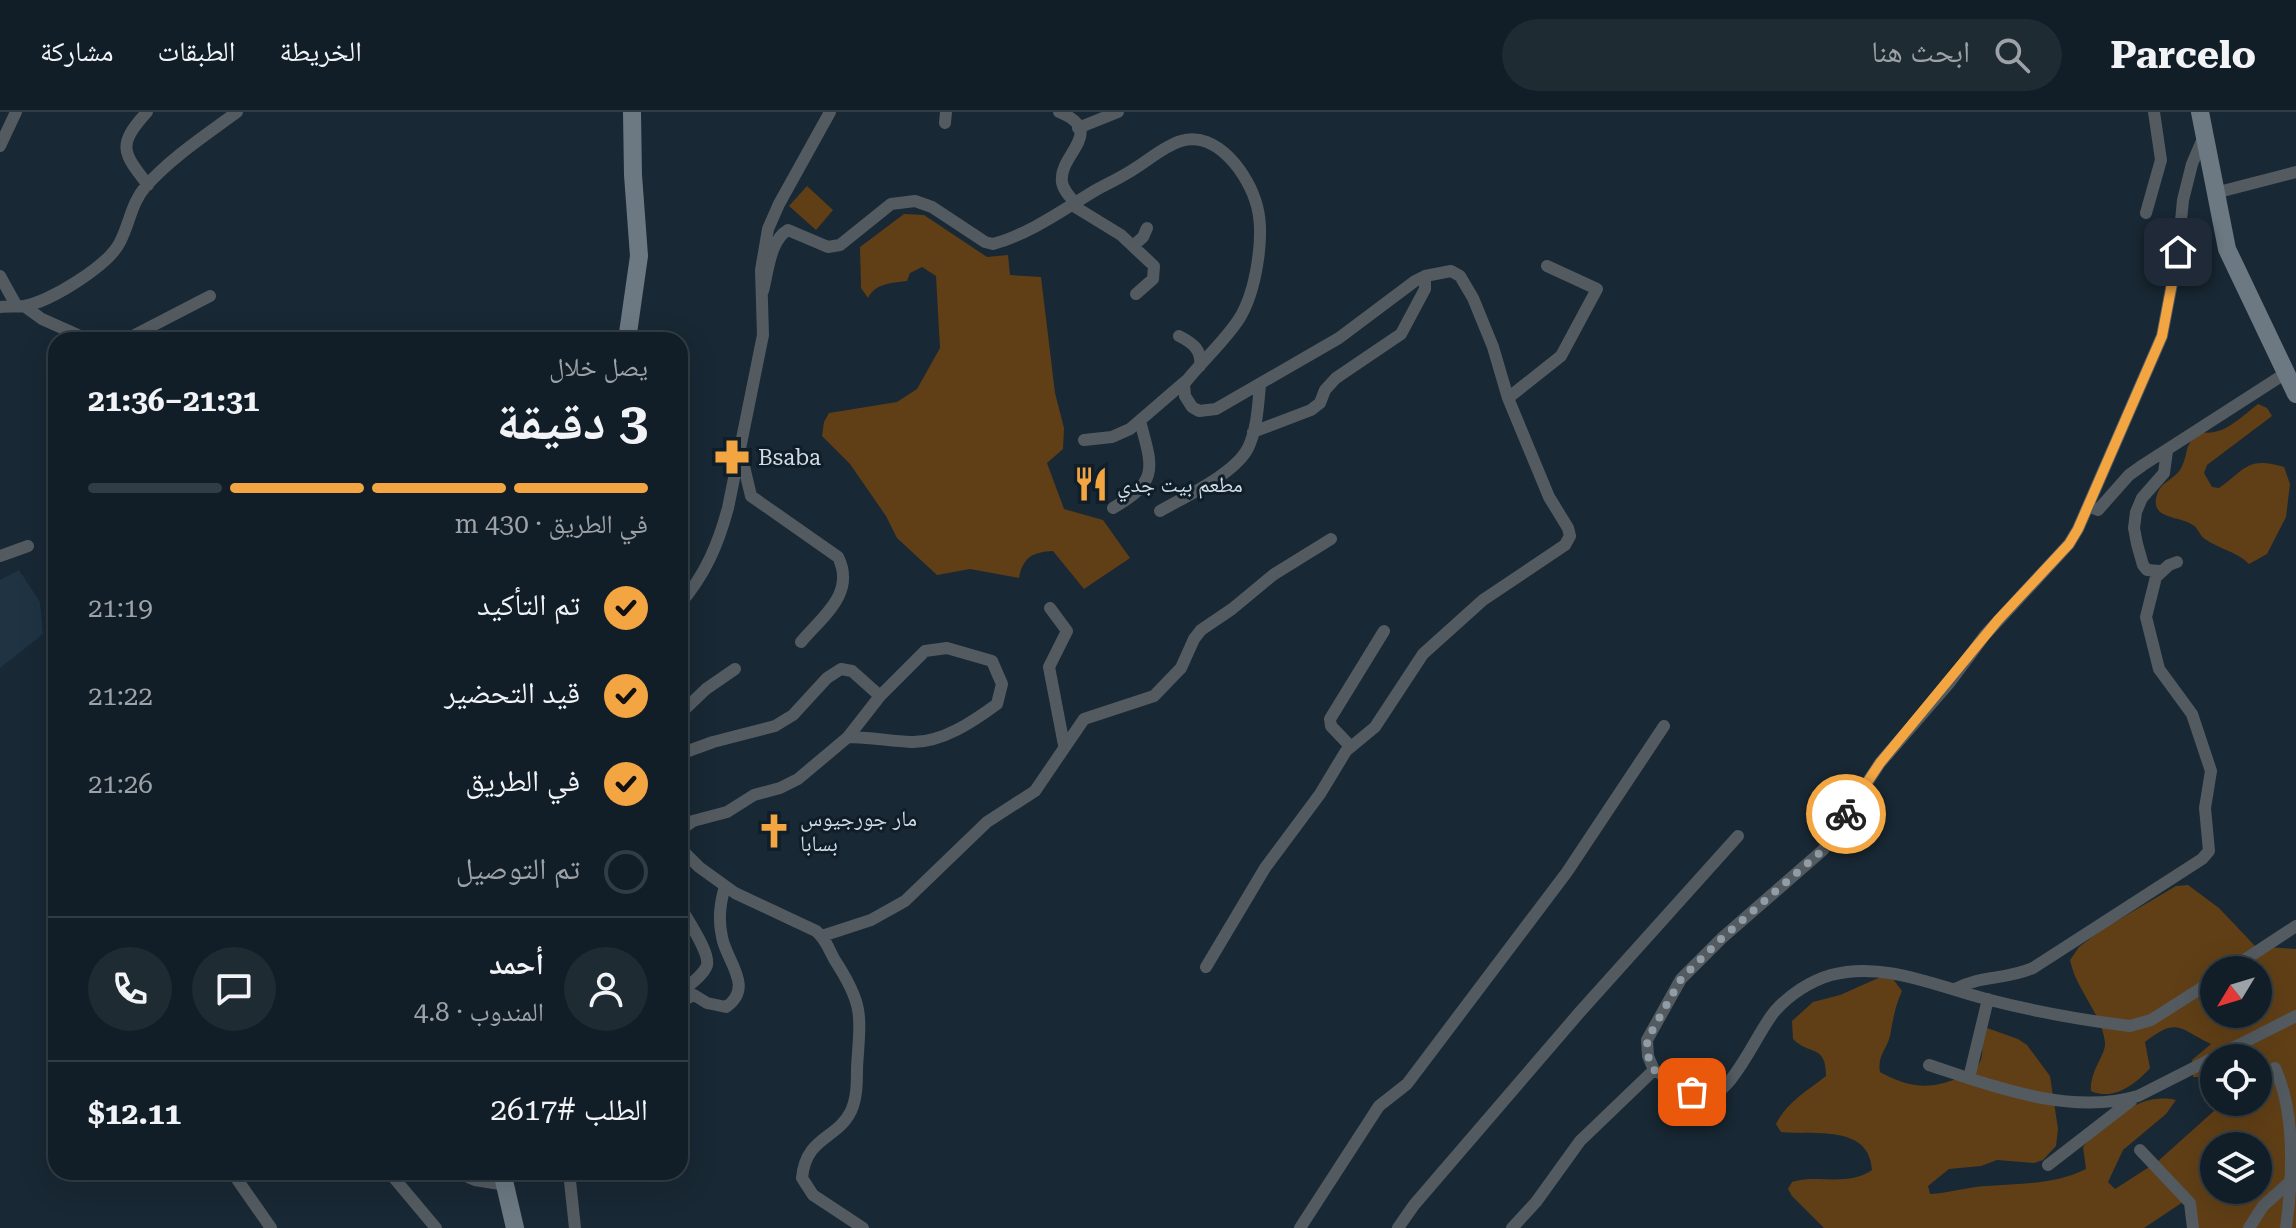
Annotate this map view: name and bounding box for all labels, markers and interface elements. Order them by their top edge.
search box [1502,19,2062,91]
icon: search [1990,33,2034,77]
text: Parcelo [2110,33,2256,77]
text: ابحث هنا [1871,34,1970,69]
text: مشاركة [40,35,114,68]
text: الطبقات [158,35,235,68]
text: الخريطة [279,35,362,68]
pin [2144,218,2212,286]
icon: home [2156,230,2200,274]
text: يصل خلال [549,352,648,382]
text: 21:31–21:36 [88,383,260,418]
text: 3 دقيقة [497,391,648,452]
pharmacy icon: Bsaba [713,438,751,476]
place label: Bsaba [758,445,821,470]
restaurant icon: مطعم بيت جدي [1072,465,1110,503]
place label: مطعم بيت جدي [1117,472,1243,502]
text: في الطريق · 430 m [455,509,648,539]
icon: check [604,586,648,630]
text: تم التأكيد [477,587,580,622]
text: 21:19 [88,593,153,623]
icon: check [604,674,648,718]
text: قيد التحضير [444,675,580,710]
text: 21:22 [88,681,153,711]
icon: check [604,762,648,806]
text: في الطريق [465,763,580,798]
text: 21:26 [88,769,153,799]
courier [1806,774,1886,854]
icon: bike [1824,792,1868,836]
place label: مار جورجيوس بسابا [800,806,917,856]
church icon: مار جورجيوس بسابا [755,812,793,850]
text: تم التوصيل [456,851,580,886]
text: أحمد [489,946,544,981]
button: phone [88,947,172,1031]
button: chat [192,947,276,1031]
button: person [564,947,648,1031]
north arrow [2200,956,2272,1028]
map controls [2200,956,2272,1204]
text: المندوب · 4.8 [414,997,544,1027]
button: locate [2200,1044,2272,1116]
pin [1658,1058,1726,1126]
icon: bag [1670,1070,1714,1114]
text: الطلب #2617 [490,1092,648,1127]
text: $12.11 [88,1096,181,1131]
button: layers [2200,1132,2272,1204]

